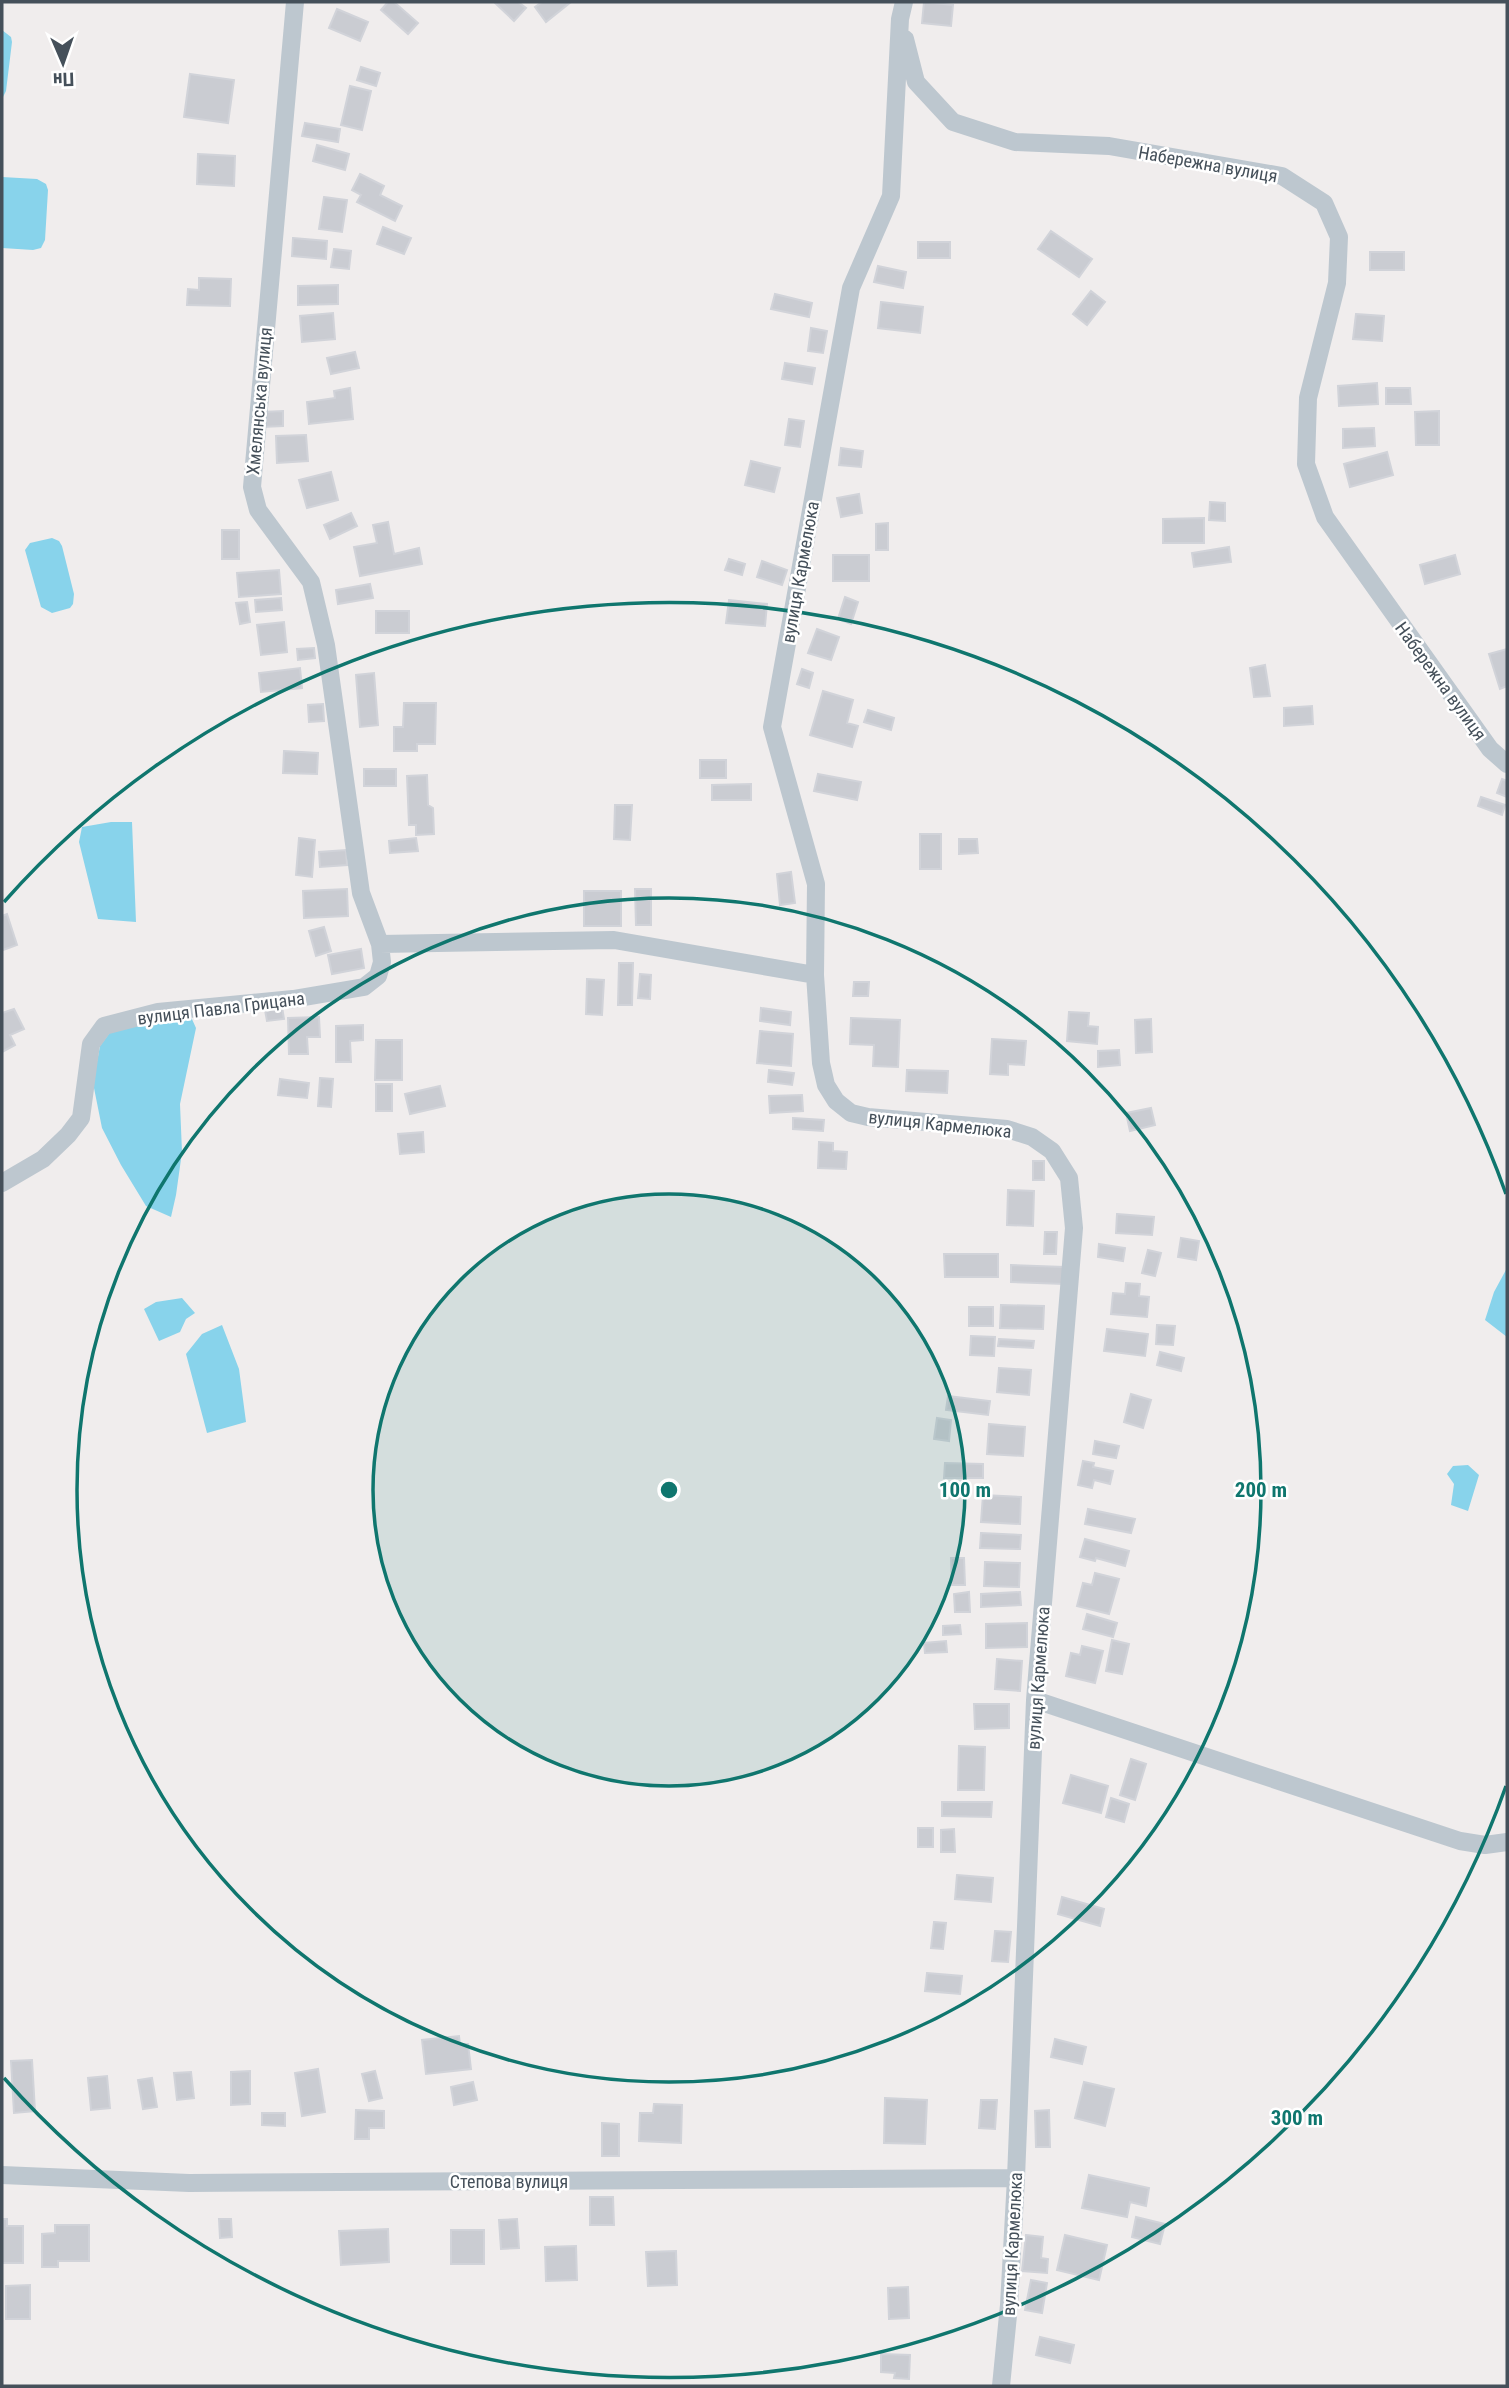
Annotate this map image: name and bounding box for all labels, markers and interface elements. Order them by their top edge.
north arrow [28,28,98,98]
text: Пн [53,68,75,91]
street label: Набережна вулиця [1137,141,1279,187]
street label: Хмелянська вулиця [242,326,276,476]
street label: вулиця Кармелюка [777,499,823,645]
street label: Набережна вулиця [1391,618,1491,744]
street label: вулиця Павла Грицана [136,987,306,1029]
street label: вулиця Кармелюка [867,1106,1013,1142]
centre of rings [657,1478,681,1502]
text: 100 m [939,1478,991,1502]
text: 200 m [1235,1478,1287,1502]
street label: вулиця Кармелюка [1023,1606,1053,1750]
text: 300 m [1271,2106,1323,2130]
street label: Степова вулиця [450,2171,568,2192]
street label: вулиця Кармелюка [998,2172,1026,2316]

